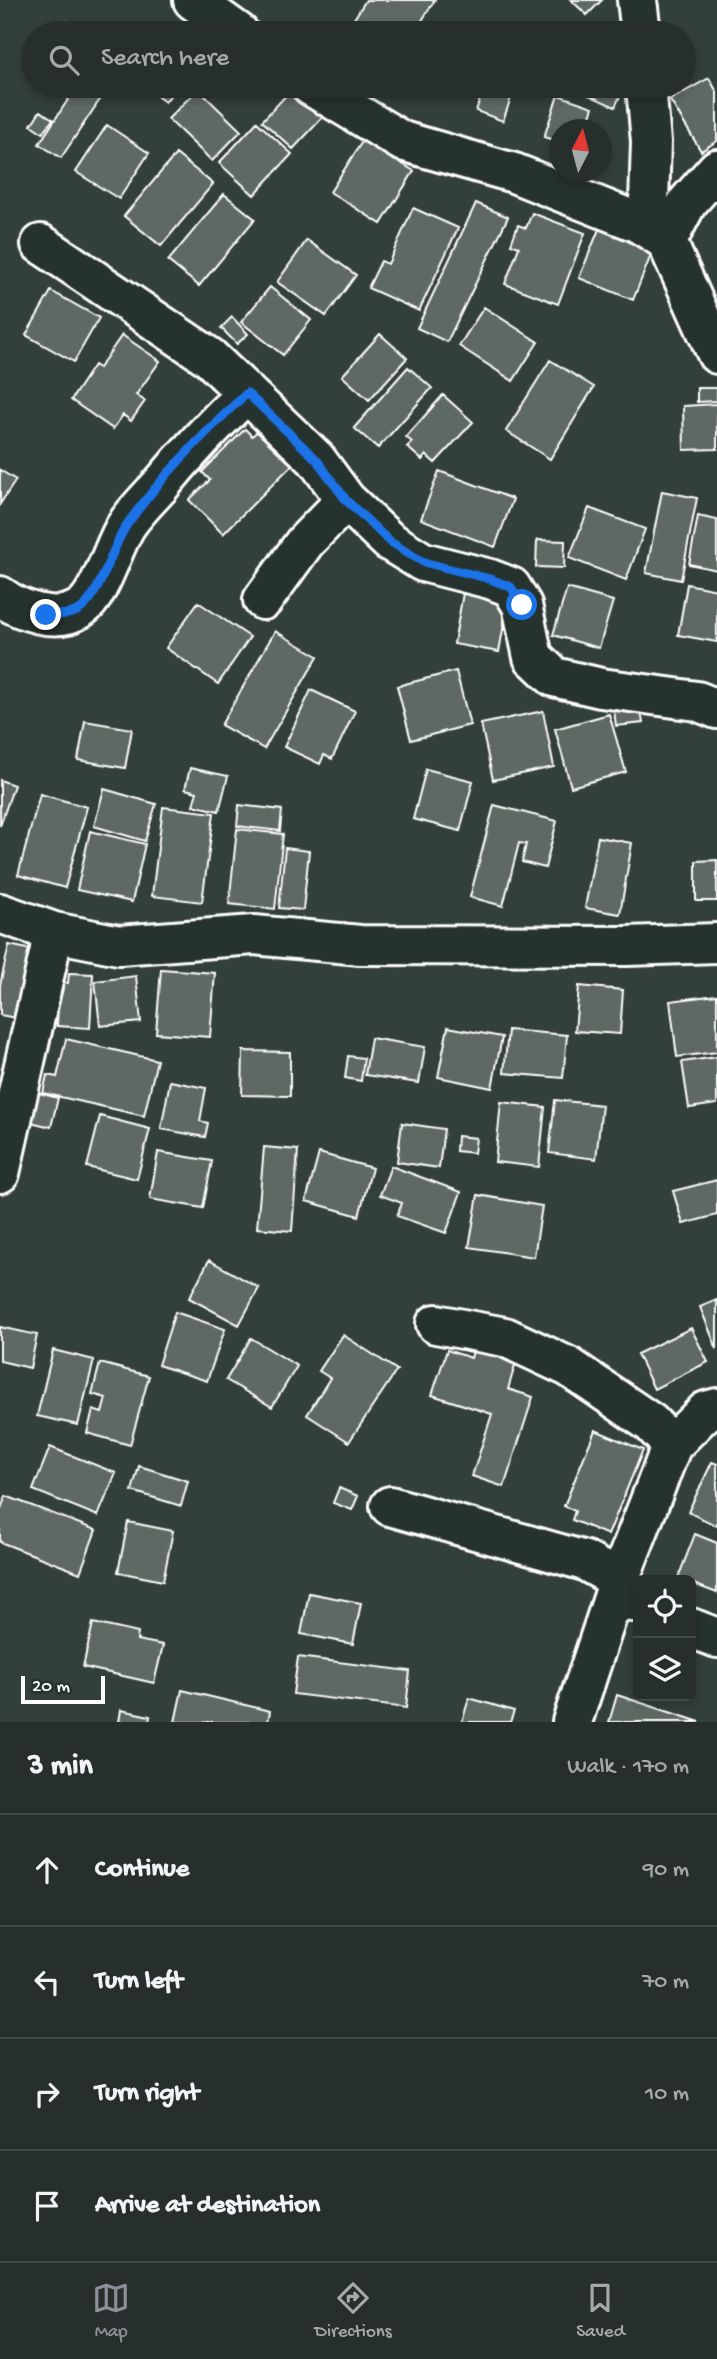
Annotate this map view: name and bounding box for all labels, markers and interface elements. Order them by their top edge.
search box [21,21,696,98]
icon: search [45,41,83,79]
text: Search here [101,44,229,75]
north arrow [549,119,612,182]
route start [506,589,537,620]
route end [30,599,61,630]
map controls [633,1575,696,1701]
button: locate [633,1575,696,1638]
button: layers [633,1638,696,1701]
scale bar [21,1673,105,1705]
text: 20 m [32,1676,70,1699]
text: 3 min [28,1750,93,1785]
text: Walk · 170 m [567,1754,689,1781]
icon: ahead [28,1851,66,1889]
text: Continue [95,1855,189,1886]
text: 90 m [643,1857,689,1884]
icon: left [28,1963,66,2001]
text: Turn left [95,1967,183,1998]
text: 70 m [642,1969,689,1996]
icon: right [28,2075,66,2113]
text: Turn right [95,2079,199,2110]
text: 10 m [645,2081,689,2108]
icon: arrive [28,2187,66,2225]
text: Arrive at destination [95,2191,320,2222]
tab: Map [92,2279,130,2344]
tab: Directions [315,2279,392,2344]
tab: Saved [576,2279,625,2344]

